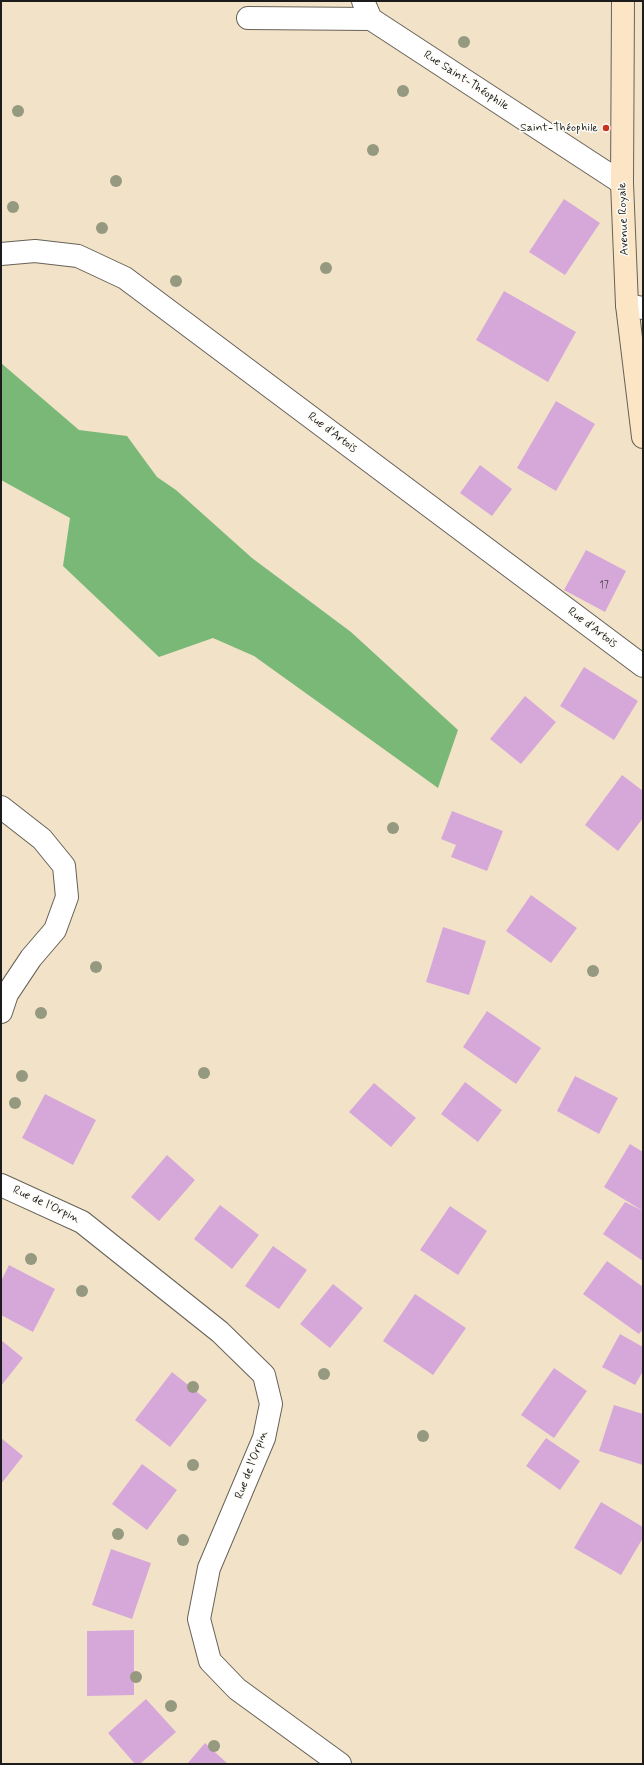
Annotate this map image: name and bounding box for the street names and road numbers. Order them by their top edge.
street label: Rue Saint-Théophile [421,48,511,114]
street label: Avenue Royale [616,182,632,256]
street label: Rue d'Artois [304,410,360,456]
street label: Rue d'Artois [564,605,620,651]
street label: Rue de l'Orpin [10,1183,82,1227]
street label: Rue de l'Orpin [232,1429,272,1501]

